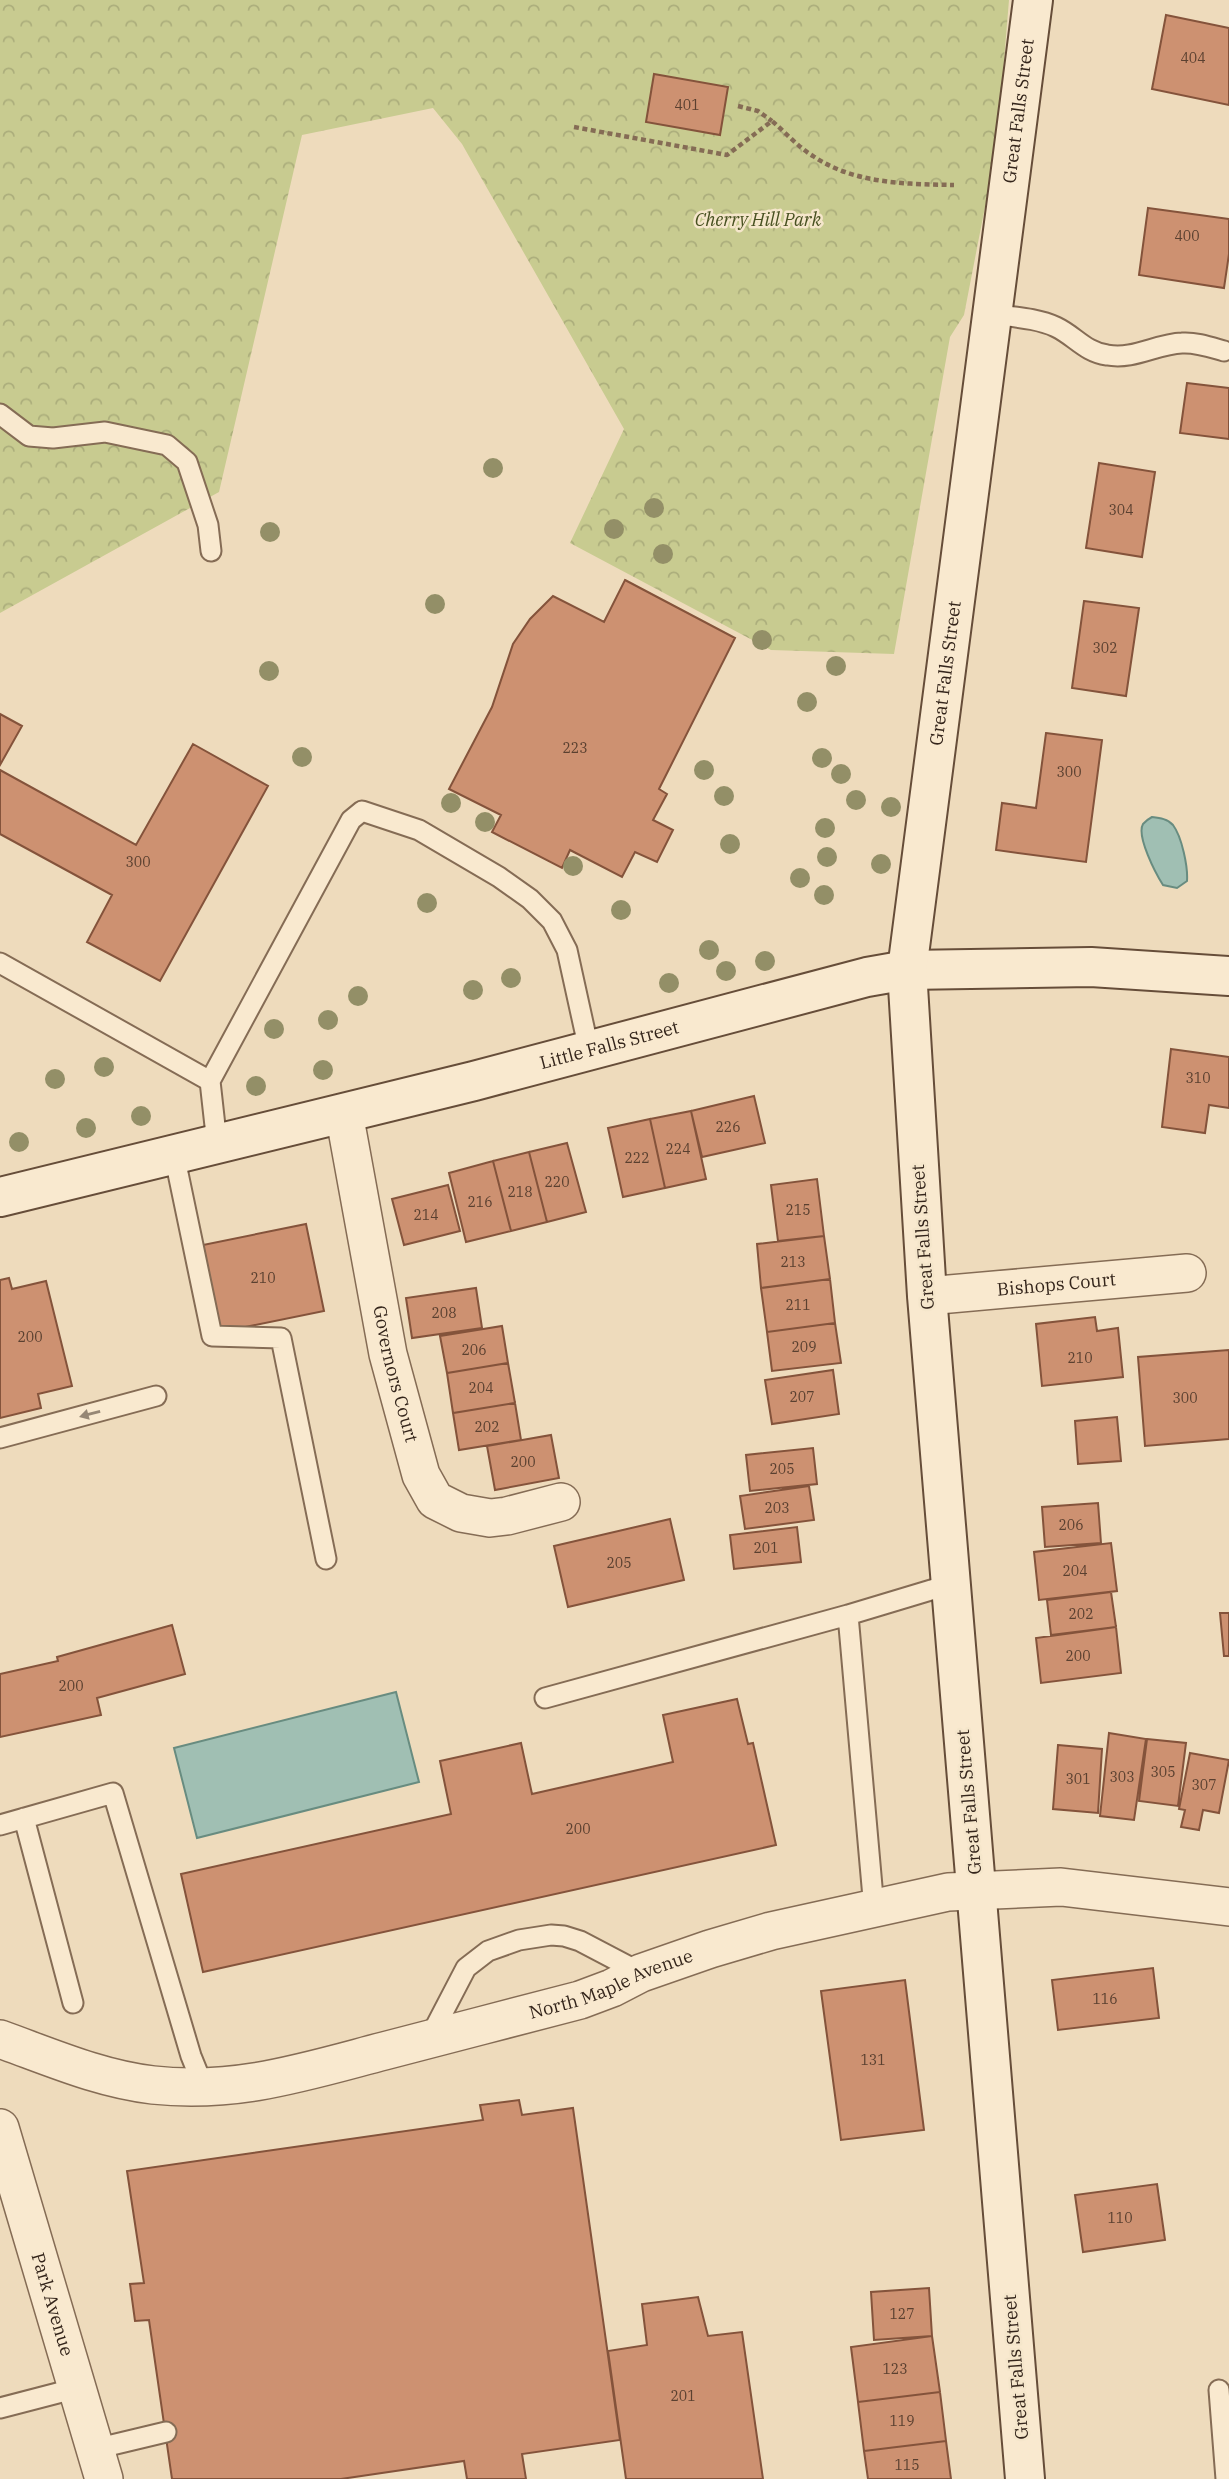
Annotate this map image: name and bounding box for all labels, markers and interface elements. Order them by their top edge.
street label: Great Falls Street [997,37,1039,185]
house number: 404 [1180,49,1206,67]
house number: 401 [674,96,700,114]
park label: Cherry Hill Park [695,208,822,231]
house number: 400 [1174,227,1200,245]
house number: 304 [1108,501,1134,519]
street label: Great Falls Street [924,599,966,747]
house number: 302 [1092,639,1118,657]
house number: 223 [562,739,588,757]
house number: 300 [1056,763,1082,781]
house number: 300 [125,853,151,871]
street label: Little Falls Street [537,1015,681,1074]
house number: 310 [1185,1069,1211,1087]
house number: 226 [715,1118,741,1136]
house number: 224 [665,1140,691,1158]
house number: 222 [624,1149,650,1167]
street label: Great Falls Street [906,1164,939,1310]
house number: 220 [544,1173,570,1191]
house number: 218 [507,1183,533,1201]
house number: 216 [467,1193,493,1211]
house number: 215 [785,1201,811,1219]
house number: 214 [413,1206,439,1224]
house number: 213 [780,1253,806,1271]
street label: Bishops Court [996,1267,1117,1301]
house number: 210 [250,1269,276,1287]
house number: 211 [785,1296,811,1314]
street label: Governors Court [368,1304,424,1445]
house number: 208 [431,1304,457,1322]
house number: 200 [17,1328,43,1346]
house number: 209 [791,1338,817,1356]
house number: 206 [461,1341,487,1359]
house number: 210 [1067,1349,1093,1367]
house number: 204 [468,1379,494,1397]
house number: 207 [789,1388,815,1406]
house number: 300 [1172,1389,1198,1407]
one-way arrow [78,1409,100,1420]
house number: 202 [474,1418,500,1436]
house number: 200 [510,1453,536,1471]
house number: 205 [769,1460,795,1478]
house number: 203 [764,1499,790,1517]
house number: 206 [1058,1516,1084,1534]
house number: 201 [753,1539,779,1557]
house number: 205 [606,1554,632,1572]
house number: 204 [1062,1562,1088,1580]
house number: 202 [1068,1605,1094,1623]
house number: 200 [1065,1647,1091,1665]
house number: 200 [58,1677,84,1695]
street label: Great Falls Street [951,1728,986,1876]
house number: 305 [1150,1763,1176,1781]
house number: 303 [1109,1768,1135,1786]
house number: 301 [1065,1770,1091,1788]
house number: 307 [1191,1776,1217,1794]
house number: 200 [565,1820,591,1838]
street label: North Maple Avenue [526,1944,696,2024]
house number: 116 [1092,1990,1118,2008]
house number: 131 [860,2051,886,2069]
house number: 110 [1107,2209,1133,2227]
street label: Park Avenue [27,2250,79,2359]
street label: Great Falls Street [998,2293,1033,2441]
house number: 127 [889,2305,915,2323]
house number: 123 [882,2360,908,2378]
house number: 201 [670,2387,696,2405]
house number: 119 [889,2412,915,2430]
house number: 115 [894,2456,920,2474]

